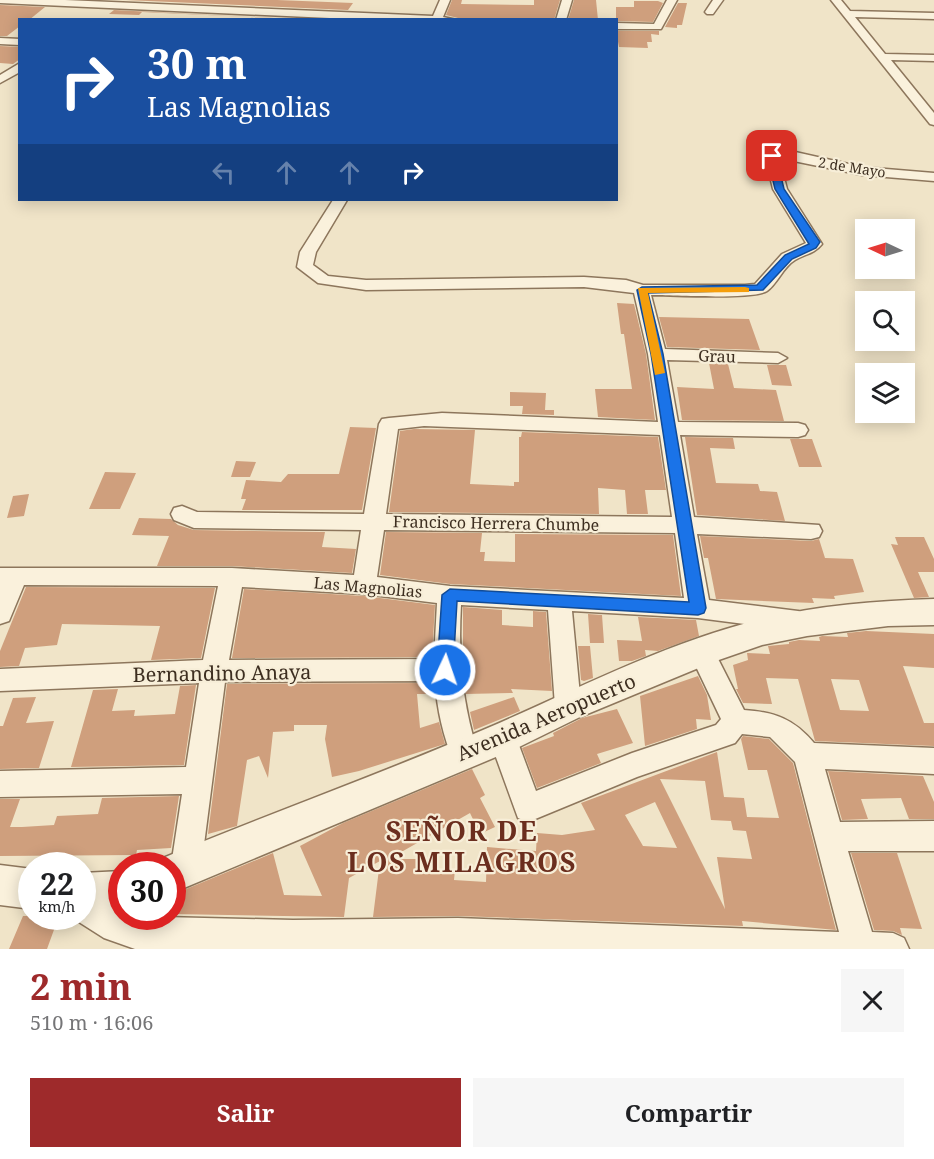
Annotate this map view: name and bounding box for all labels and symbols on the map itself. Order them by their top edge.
pin [746,130,797,181]
street label: 2 de Mayo [817,152,887,182]
north arrow [855,219,915,279]
street label: Grau [698,344,736,368]
street label: Francisco Herrera Chumbe [393,510,599,536]
street label: Las Magnolias [313,571,423,603]
position arrow [413,638,477,702]
street label: Bernandino Anaya [132,658,312,688]
street label: Avenida Aeropuerto [452,667,640,767]
district label: SEÑOR DE LOS MILAGROS [347,812,577,880]
speed limit sign: 30 [108,852,186,930]

